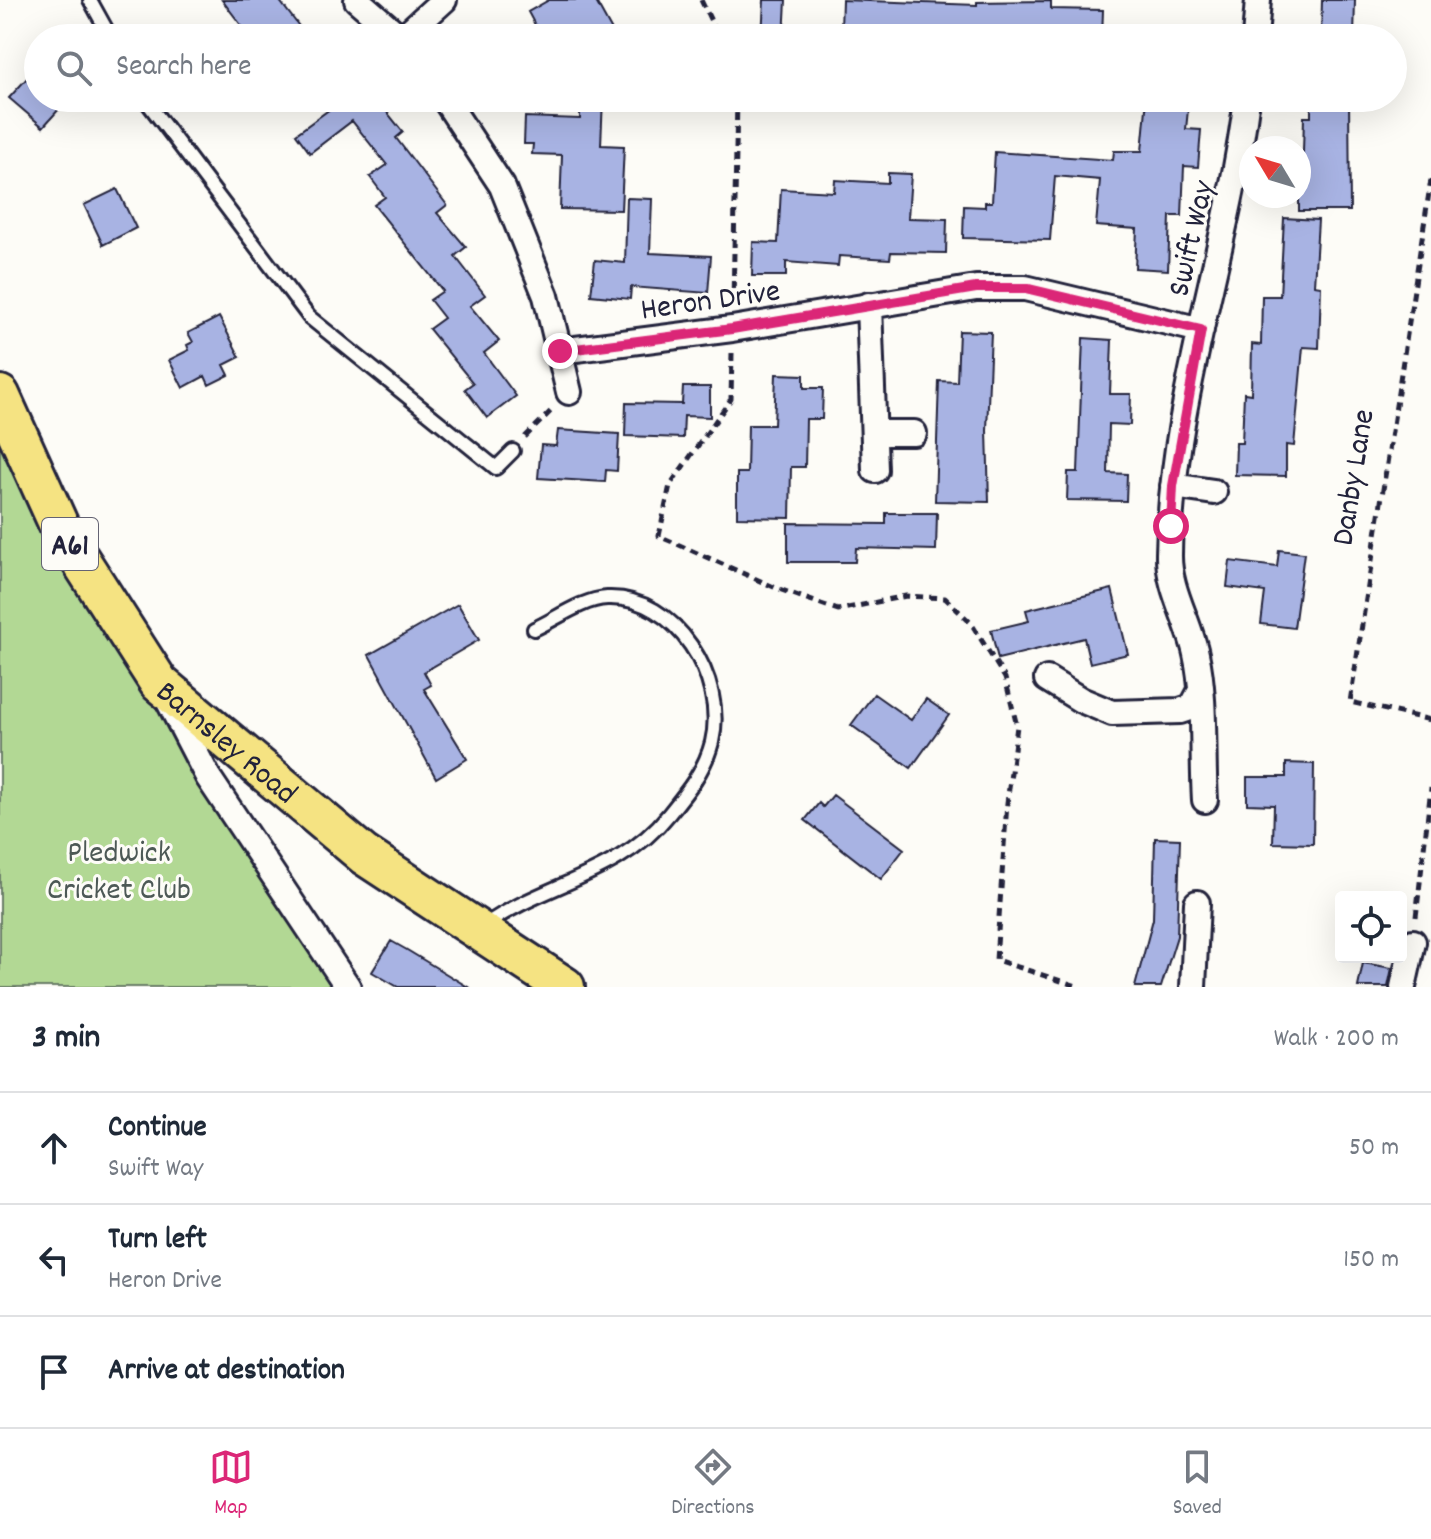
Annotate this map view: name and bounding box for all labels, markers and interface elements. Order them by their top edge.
search box [24,24,1407,112]
icon: search [52,46,96,90]
text: Search here [116,47,252,90]
north arrow [1239,136,1311,208]
street label: Swift Way [1158,176,1230,301]
street label: Heron Drive [638,270,783,335]
route end [542,333,578,369]
street label: Danby Lane [1322,406,1389,549]
route start [1153,508,1189,544]
road number: A61 [42,518,98,570]
street label: Barnsley Road [144,672,306,818]
park label: Pledwick Cricket Club [47,832,191,915]
map controls [1335,891,1407,963]
button: locate [1335,891,1407,963]
text: 3 min [32,1015,100,1064]
text: Walk · 200 m [1274,1021,1399,1058]
text: Continue [108,1108,207,1151]
icon: ahead [32,1126,76,1170]
text: 50 m [1349,1130,1399,1167]
text: Swift Way [108,1151,203,1188]
text: Turn left [108,1220,207,1263]
icon: left [32,1238,76,1282]
text: 150 m [1343,1242,1399,1279]
text: Heron Drive [108,1263,222,1300]
icon: arrive [32,1350,76,1394]
text: Arrive at destination [108,1351,345,1394]
tab: Map [209,1445,253,1524]
tab: Directions [671,1445,755,1524]
tab: Saved [1173,1445,1222,1524]

